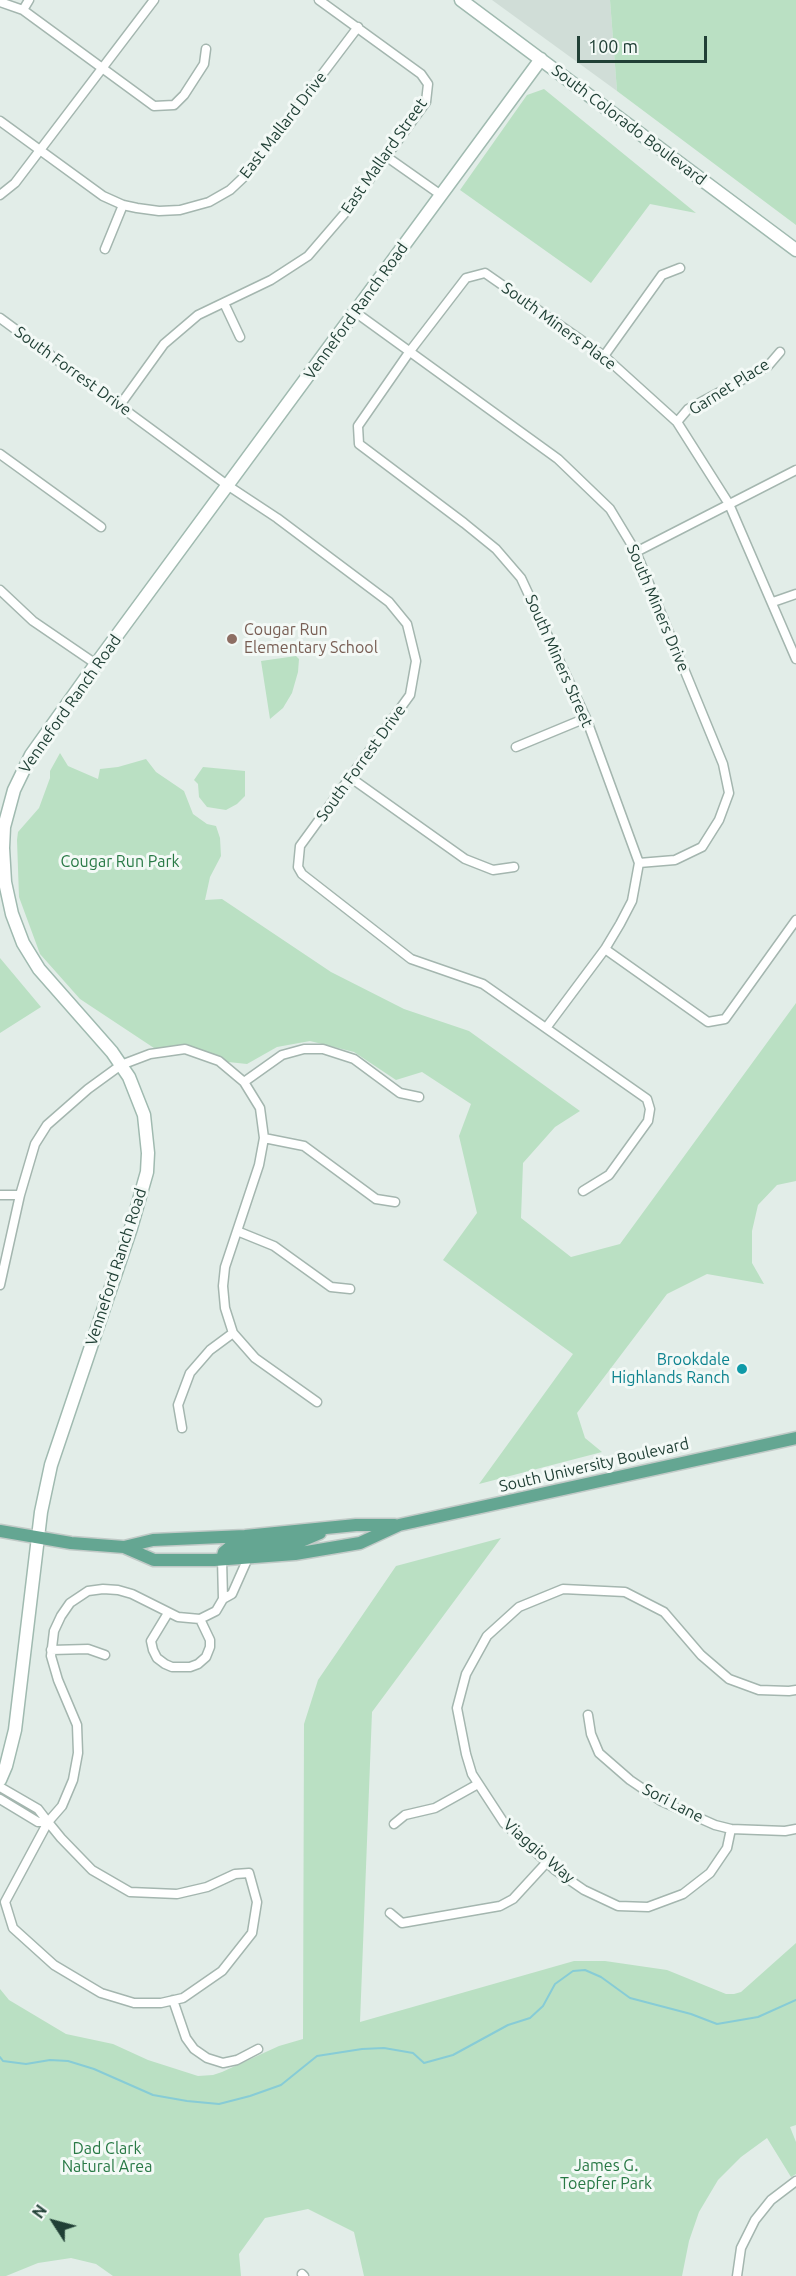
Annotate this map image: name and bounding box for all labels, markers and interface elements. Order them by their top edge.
scale bar [580,24,710,62]
text: 100 m [588,36,638,56]
street label: South Colorado Boulevard [548,61,710,189]
street label: East Mallard Drive [235,68,331,182]
street label: East Mallard Street [337,95,431,217]
street label: Venneford Ranch Road [300,239,412,383]
street label: South Miners Place [498,278,620,374]
street label: South Forrest Drive [11,322,135,420]
street label: Garnet Place [685,355,773,419]
street label: South Miners Drive [623,542,693,674]
street label: South Miners Street [521,592,597,730]
place label: Cougar Run Elementary School [244,620,378,658]
street label: Venneford Ranch Road [15,631,125,777]
marker: Cougar Run Elementary School [225,632,239,646]
street label: South Forrest Drive [312,701,410,825]
park label: Cougar Run Park [60,852,180,872]
street label: Venneford Ranch Road [81,1186,151,1348]
place label: Brookdale Highlands Ranch [611,1350,730,1388]
marker: Brookdale Highlands Ranch [735,1362,749,1376]
street label: South University Boulevard [497,1434,691,1496]
street label: Sori Lane [639,1780,707,1826]
street label: Viaggio Way [499,1815,579,1887]
park label: Dad Clark Natural Area [62,2139,152,2177]
park label: James G. Toepfer Park [560,2156,652,2194]
north arrow [24,2192,84,2252]
text: N [29,2201,50,2222]

